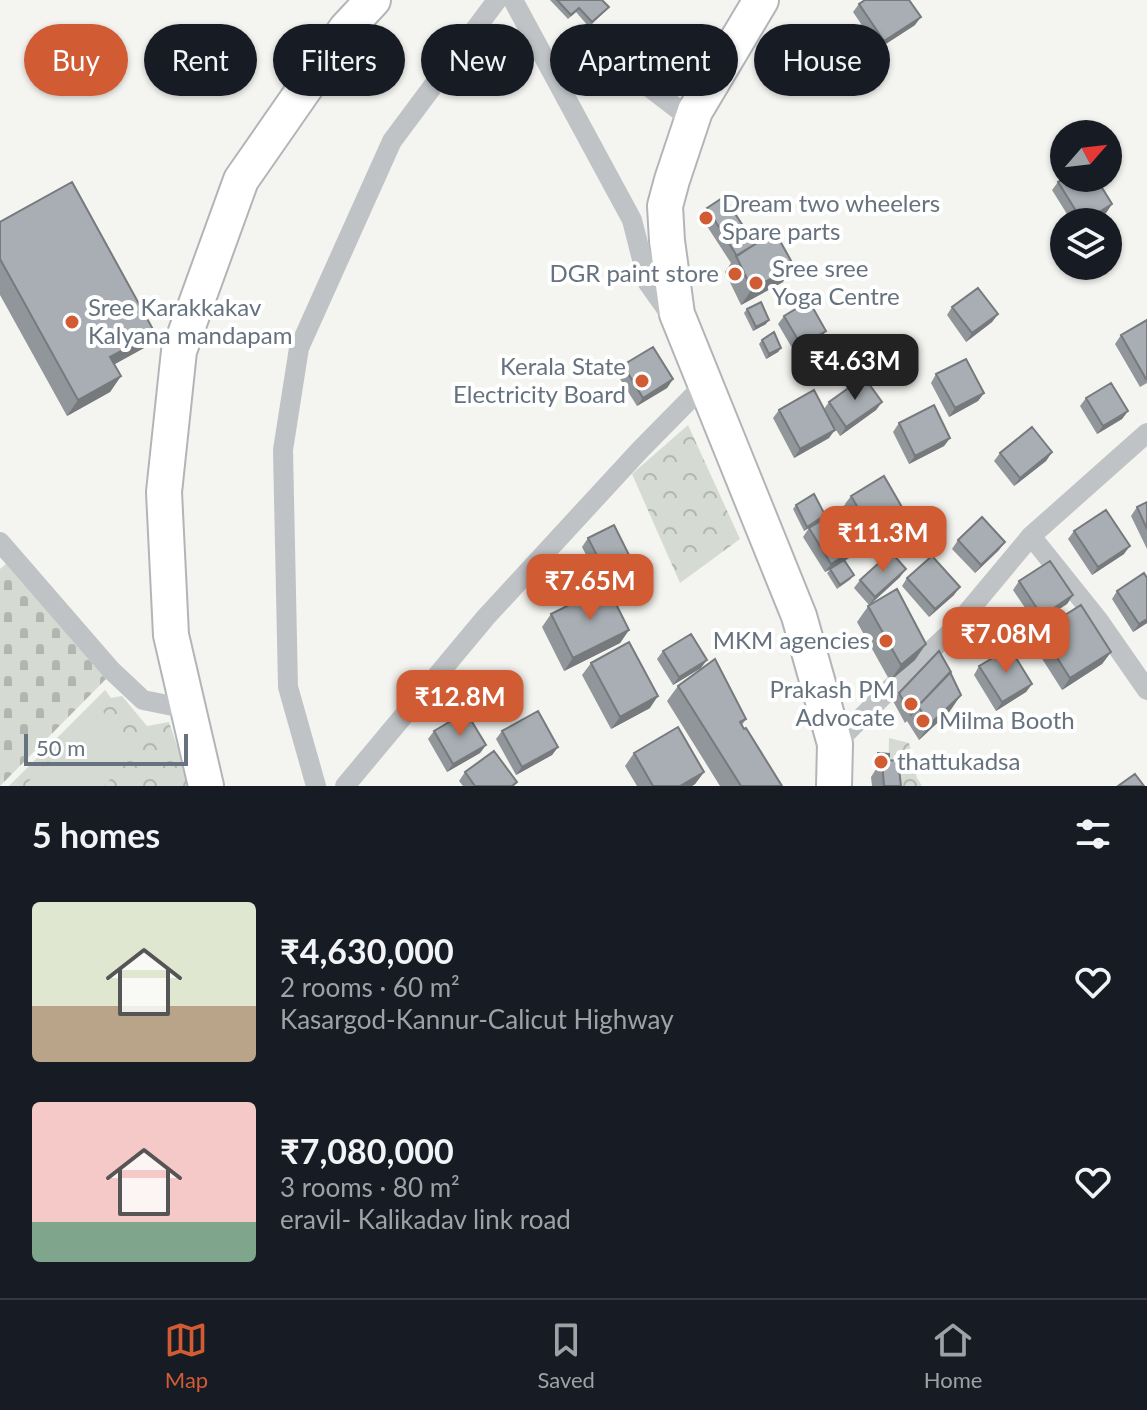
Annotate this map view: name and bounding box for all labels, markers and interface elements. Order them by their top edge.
chip: Buy [24,24,128,96]
chip: Rent [144,24,257,96]
chip: Filters [273,24,405,96]
chip: New [421,24,534,96]
chip: Apartment [550,24,738,96]
chip: House [754,24,890,96]
north arrow [1050,120,1122,192]
map controls [1050,120,1122,280]
place label: Dream two wheelers Spare parts [722,188,940,245]
button: layers [1050,208,1122,280]
marker: Dream two wheelers Spare parts [697,209,715,227]
place label: Sree sree Yoga Centre [772,253,900,310]
place label: DGR paint store [549,258,719,287]
marker: DGR paint store [726,265,744,283]
marker: Sree sree Yoga Centre [747,274,765,292]
place label: Sree Karakkakav Kalyana mandapam [88,292,293,349]
marker: Sree Karakkakav Kalyana mandapam [63,313,81,331]
pin: ₹4.63M [790,334,920,402]
text: ₹4.63M [809,344,901,376]
place label: Kerala State Electricity Board [453,351,626,408]
marker: Kerala State Electricity Board [633,372,651,390]
pin: ₹11.3M [818,506,948,574]
text: ₹11.3M [837,516,929,548]
pin: ₹7.65M [525,554,655,622]
text: ₹7.65M [544,564,636,596]
pin: ₹7.08M [941,607,1071,675]
text: ₹7.08M [960,617,1052,649]
place label: MKM agencies [713,625,870,654]
marker: MKM agencies [877,632,895,650]
pin: ₹12.8M [395,670,525,738]
place label: Prakash PM Advocate [770,674,895,731]
text: ₹12.8M [414,680,506,712]
marker: Prakash PM Advocate [902,695,920,713]
place label: Milma Booth [939,705,1075,734]
marker: Milma Booth [914,712,932,730]
scale bar [24,730,188,766]
text: 50 m [36,734,85,761]
place label: thattukadsa [897,746,1020,775]
marker: thattukadsa [872,753,890,771]
icon: filters [1071,812,1115,856]
text: 5 homes [32,814,160,855]
text: ₹4,630,000 [280,930,454,971]
icon: home [96,934,192,1030]
icon: heart [1071,960,1115,1004]
text: 2 rooms · 60 m² [280,971,460,1003]
text: Kasargod-Kannur-Calicut Highway [280,1003,674,1035]
text: ₹7,080,000 [280,1130,454,1171]
icon: home [96,1134,192,1230]
icon: heart [1071,1160,1115,1204]
text: 3 rooms · 80 m² [280,1171,460,1203]
text: eravil- Kalikadav link road [280,1203,571,1235]
tab: Map [164,1318,208,1393]
tab: Saved [537,1318,595,1393]
tab: Home [924,1318,982,1393]

